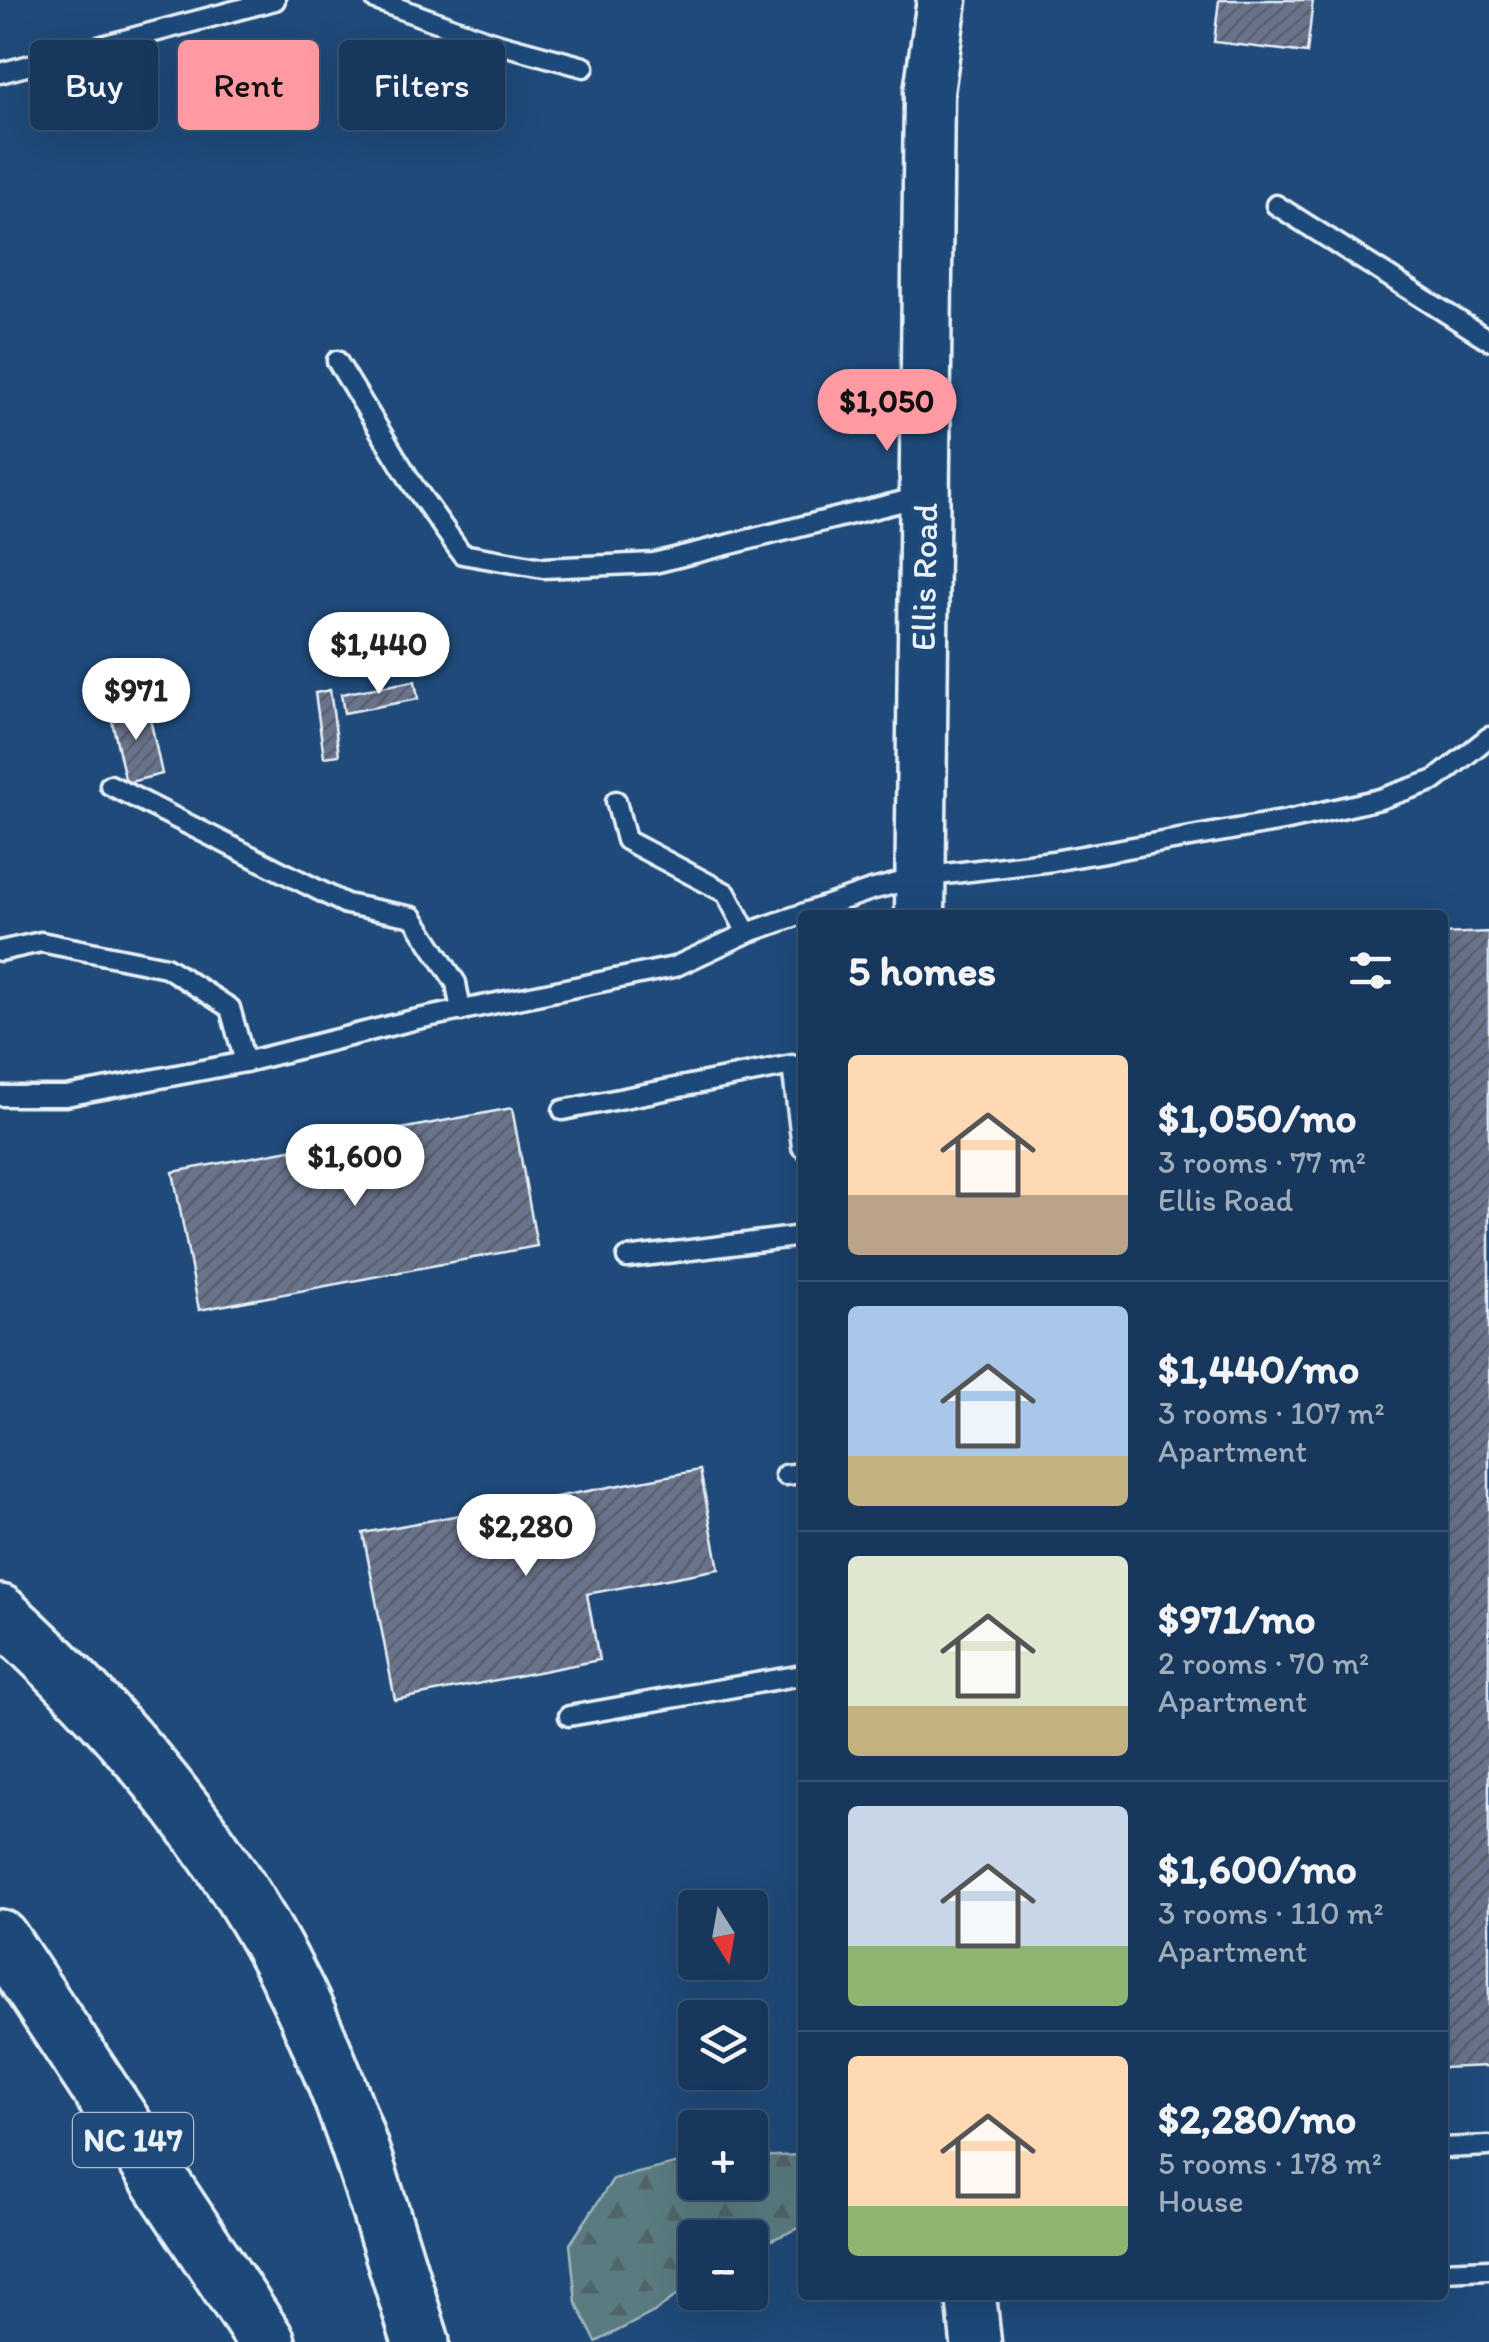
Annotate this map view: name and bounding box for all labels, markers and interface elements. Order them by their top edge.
chip: Buy [30,40,158,130]
chip: Rent [178,40,319,130]
chip: Filters [339,40,505,130]
pin: $1,050 [806,369,968,454]
text: $1,050 [840,382,934,420]
street label: Ellis Road [902,503,946,651]
pin: $1,440 [298,612,460,697]
text: $1,440 [331,625,427,663]
pin: $971 [77,658,195,743]
text: $971 [104,671,168,709]
icon: filters [1343,943,1398,998]
text: 5 homes [848,945,996,996]
text: $1,050/mo [1158,1092,1357,1143]
icon: home [928,1095,1048,1215]
pin: $1,600 [274,1124,436,1209]
text: $1,600 [307,1137,403,1175]
text: 3 rooms · 77 m² [1158,1143,1366,1181]
text: Ellis Road [1158,1181,1293,1219]
text: $1,440/mo [1158,1343,1359,1394]
icon: home [928,1346,1048,1466]
text: 3 rooms · 107 m² [1158,1394,1385,1432]
text: Apartment [1158,1432,1307,1470]
pin: $2,280 [445,1494,607,1579]
text: $2,280 [479,1507,573,1545]
text: $971/mo [1158,1593,1316,1644]
icon: home [928,1596,1048,1716]
text: 2 rooms · 70 m² [1158,1644,1369,1682]
text: Apartment [1158,1682,1307,1720]
text: $1,600/mo [1158,1843,1357,1894]
icon: home [928,1846,1048,1966]
north arrow [678,1890,768,1980]
map controls [678,1890,768,2310]
text: 3 rooms · 110 m² [1158,1894,1384,1932]
text: Apartment [1158,1932,1307,1970]
button: layers [678,2000,768,2090]
text: $2,280/mo [1158,2093,1357,2144]
icon: home [928,2096,1048,2216]
button: + [678,2110,768,2200]
road number: NC 147 [73,2113,193,2167]
text: 5 rooms · 178 m² [1158,2144,1382,2182]
text: House [1158,2182,1244,2220]
button: − [678,2220,768,2310]

